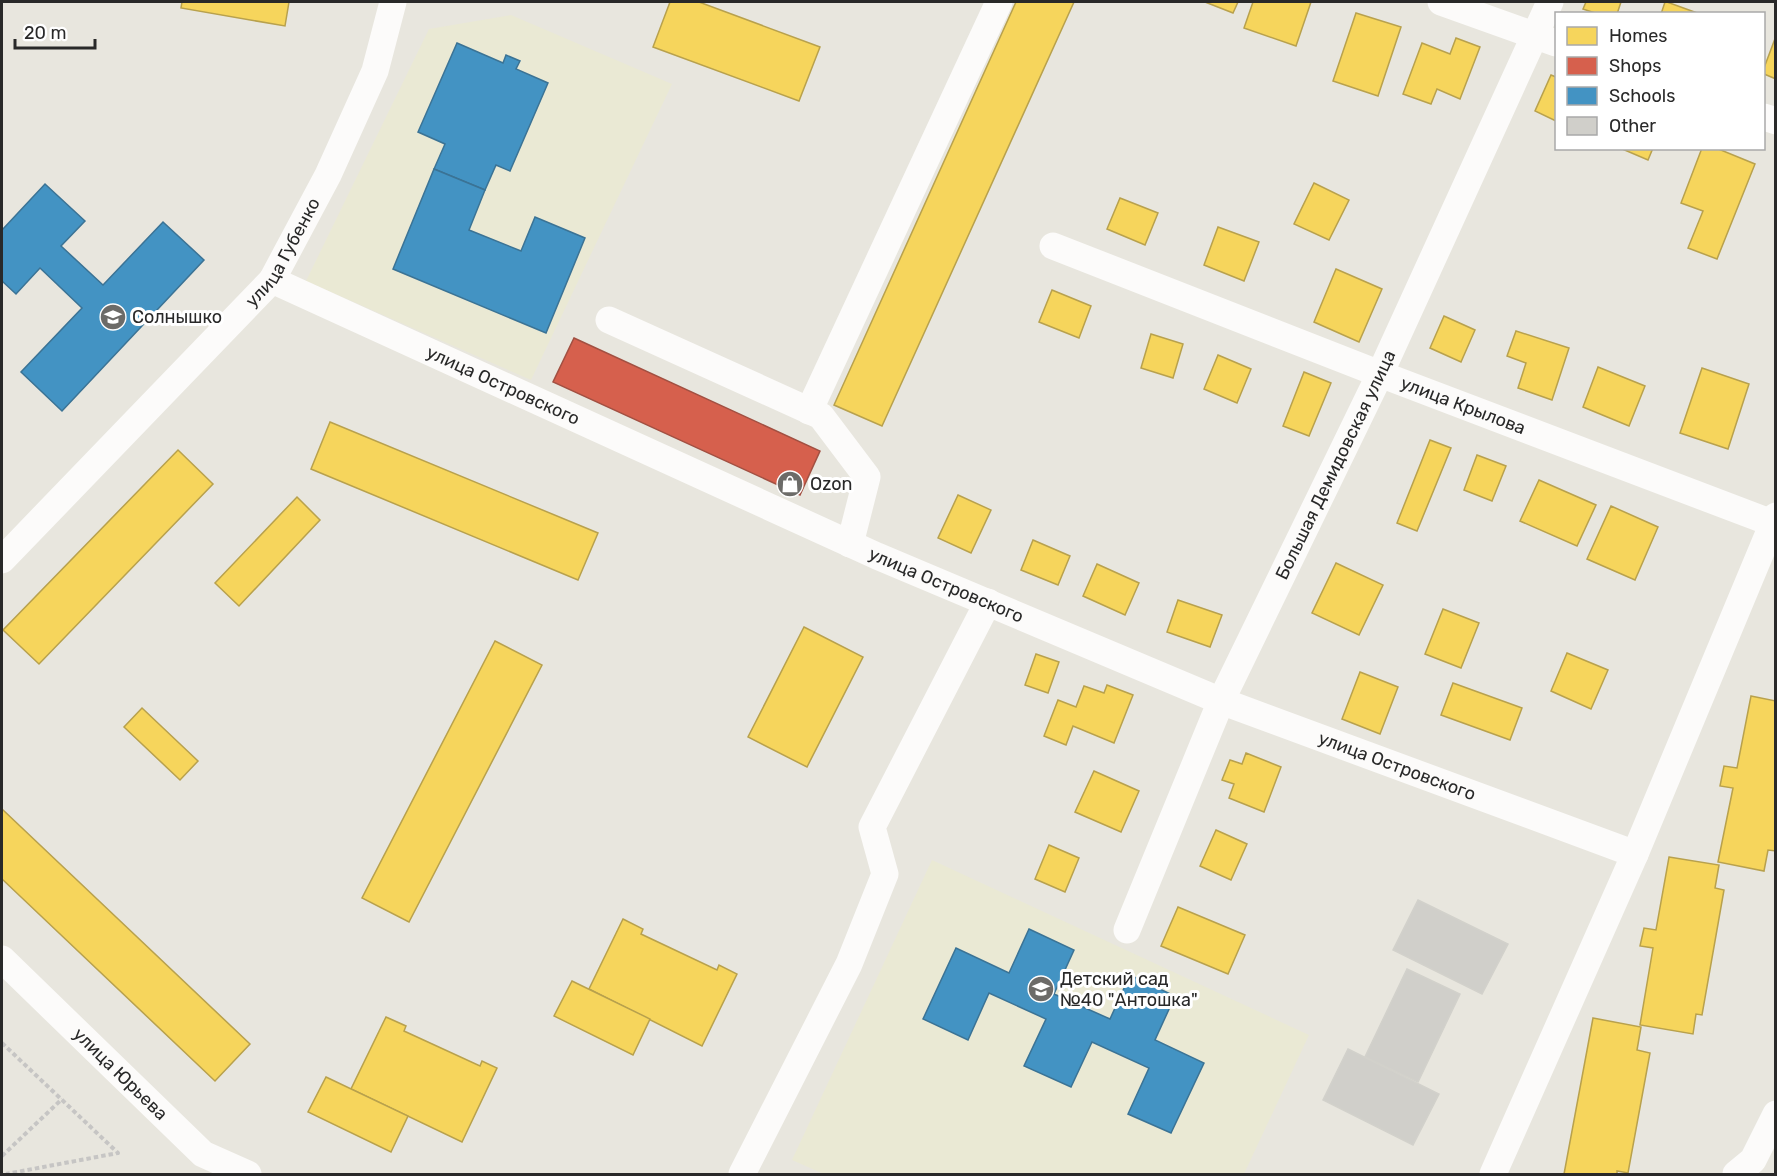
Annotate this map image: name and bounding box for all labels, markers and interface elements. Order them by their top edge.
scale bar [15,12,94,50]
legend [1555,12,1765,150]
text: 20 m [24,22,66,44]
text: Homes [1609,25,1667,47]
text: Shops [1609,55,1661,77]
text: Schools [1609,85,1675,107]
text: Other [1609,115,1656,137]
street label: улица Губенко [241,194,325,312]
school or university icon: Солнышко [98,302,128,332]
place label: Солнышко [132,306,222,328]
street label: улица Островского [423,341,583,430]
street label: Большая Демидовская улица [1271,347,1400,583]
street label: улица Крылова [1397,372,1529,439]
shop icon: Ozon [775,469,805,499]
place label: Ozon [810,473,852,495]
street label: улица Островского [865,543,1027,628]
street label: улица Островского [1315,727,1479,805]
place label: Детский сад №40 "Антошка" [1060,968,1198,1011]
school or university icon: Детский сад №40 "Антошка" [1026,974,1056,1004]
street label: улица Юрьева [69,1023,172,1125]

